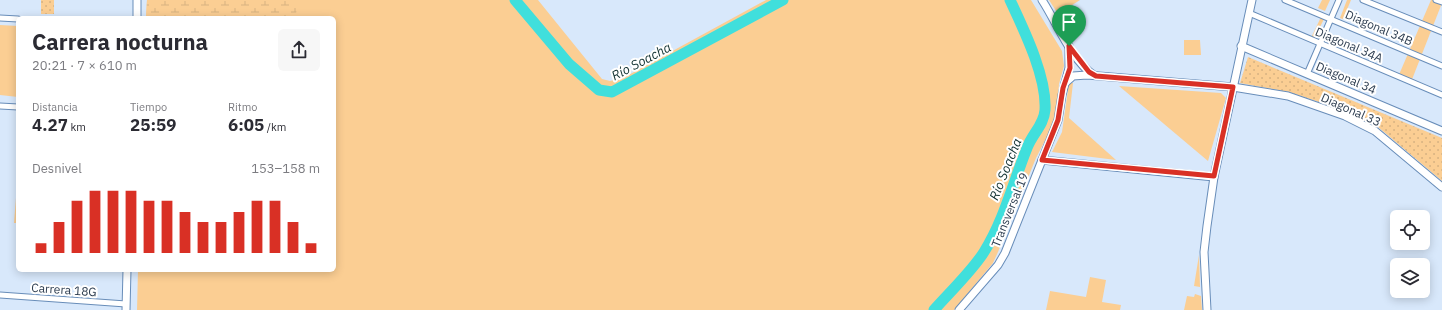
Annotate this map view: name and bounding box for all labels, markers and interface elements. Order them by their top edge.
pin [1052,5,1086,46]
street label: Diagonal 34B [1343,7,1415,49]
icon: arrive [1058,11,1080,33]
street label: Diagonal 34A [1313,24,1385,66]
text: Carrera nocturna [32,27,208,56]
button: share [278,29,320,71]
water label: Río Soacha [608,39,674,84]
text: 20:21 · 7 × 610 m [32,57,137,74]
street label: Diagonal 34 [1314,58,1379,97]
street label: Diagonal 33 [1319,90,1384,129]
text: Distancia [32,100,78,114]
text: Tiempo [130,100,167,114]
text: Ritmo [228,100,257,114]
text: 4.27 [32,114,68,136]
text: 25:59 [130,114,176,136]
text: 6:05 [228,114,264,136]
text: km [68,120,86,134]
text: /km [264,120,286,134]
water label: Río Soacha [985,136,1026,203]
text: Desnivel [32,160,82,177]
text: 153–158 m [251,160,320,177]
street label: Transversal 19 [988,170,1031,249]
map controls [1390,210,1430,298]
button: locate [1390,210,1430,250]
button: layers [1390,258,1430,298]
street label: Carrera 18G [31,280,97,299]

